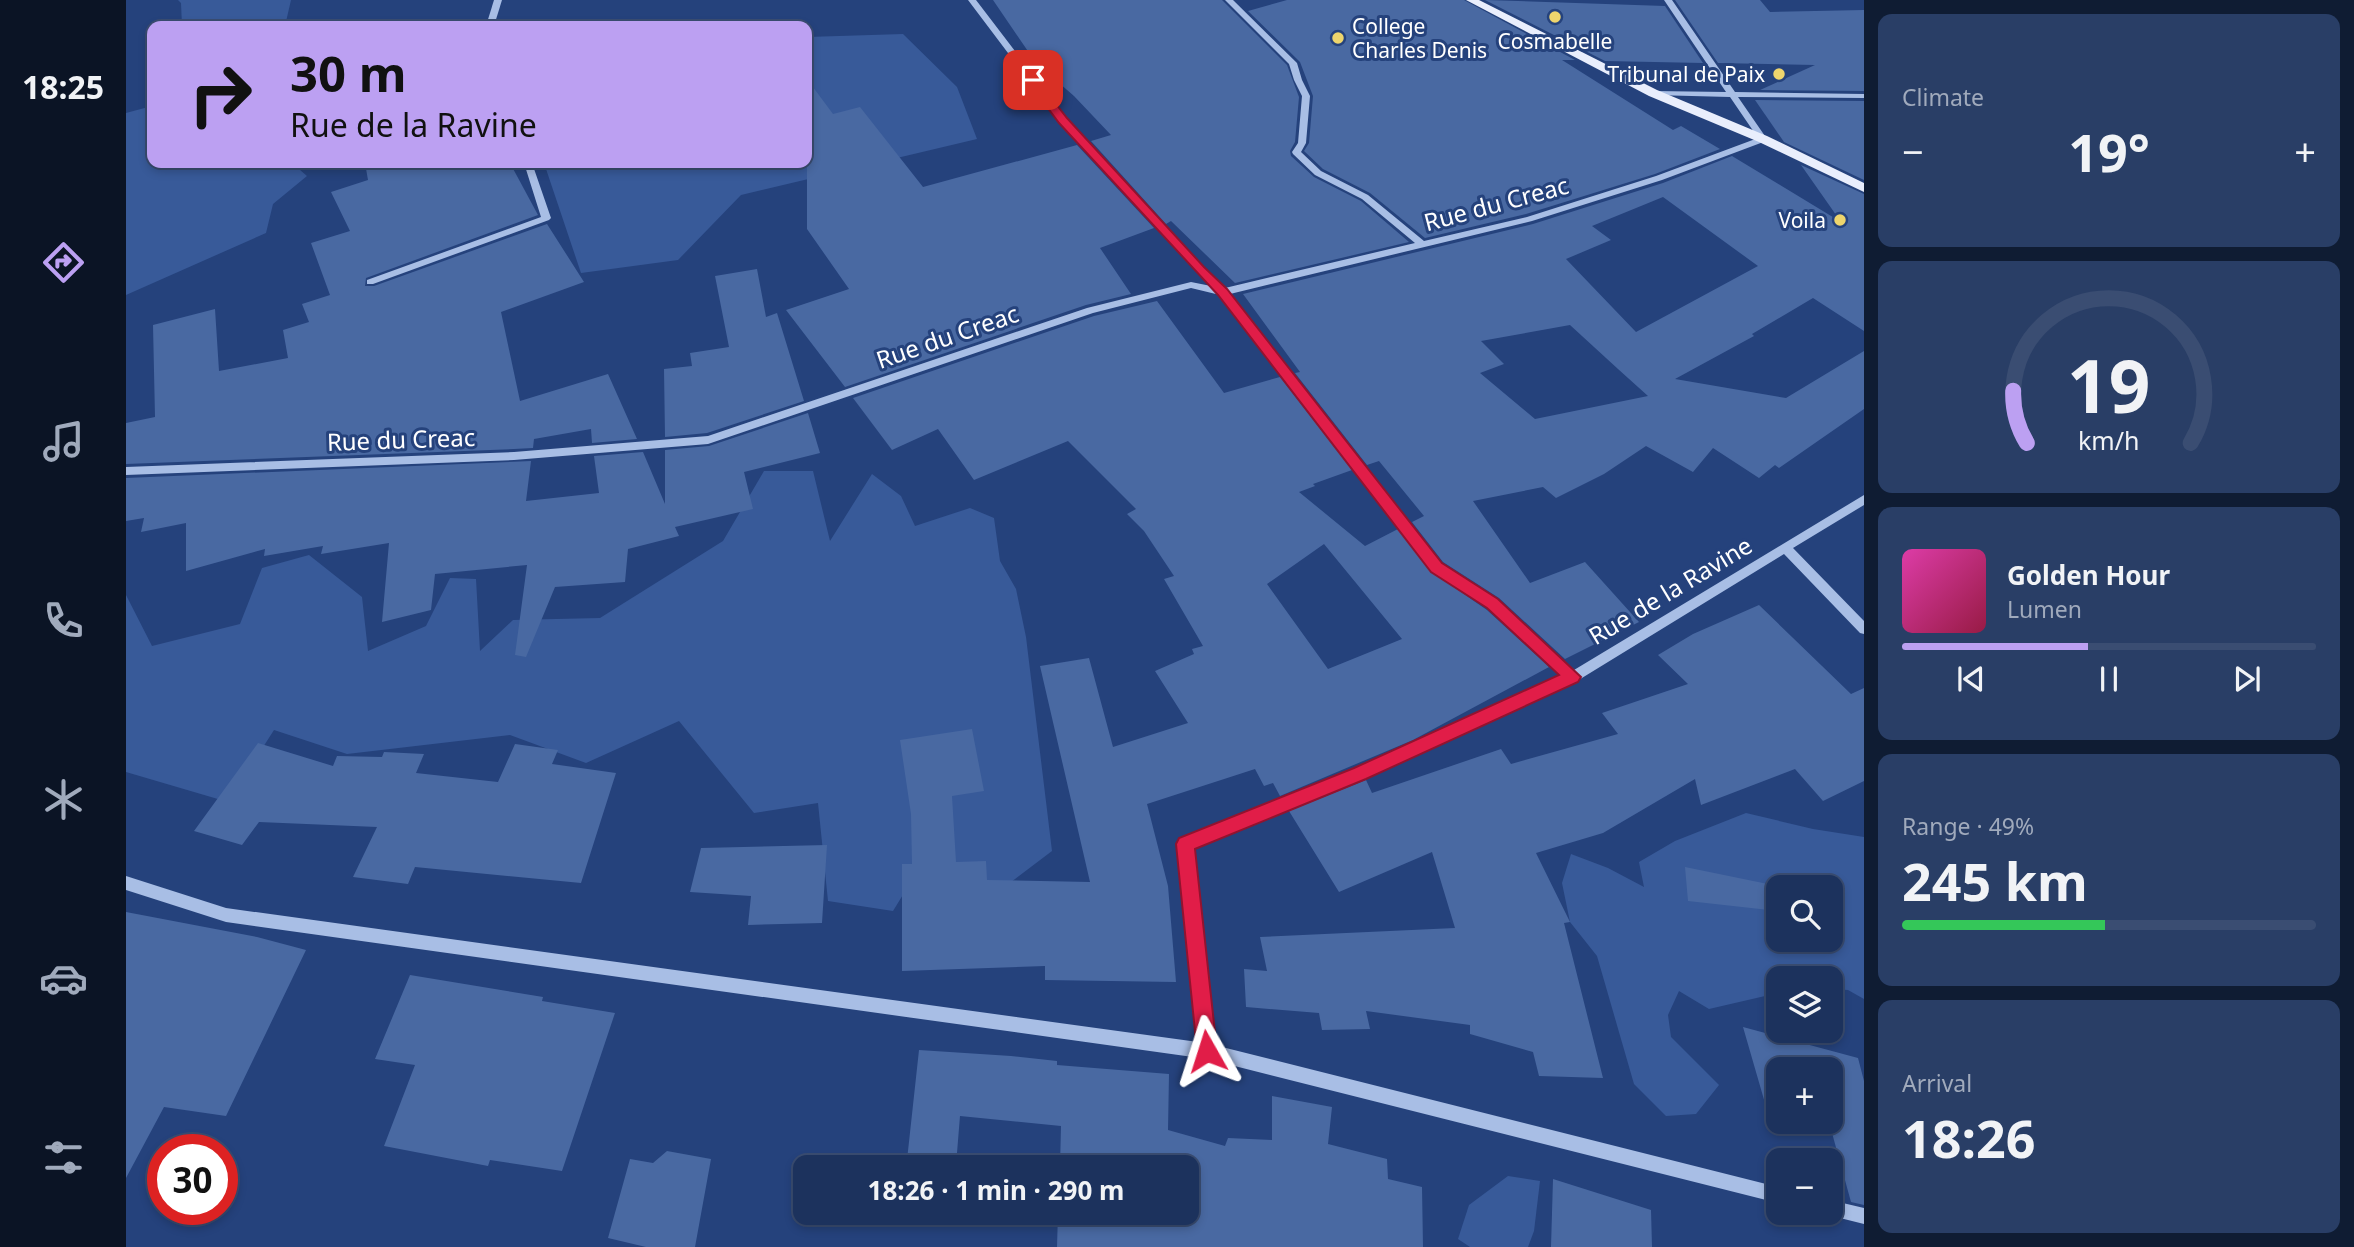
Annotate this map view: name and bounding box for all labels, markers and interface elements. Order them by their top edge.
marker: Cosmabelle [1547,9,1563,25]
place label: College Charles Denis [1352,12,1487,64]
place label: Cosmabelle [1498,27,1612,55]
marker: College Charles Denis [1330,30,1346,46]
text: 30 m [290,40,407,106]
icon: right [175,49,266,140]
pin [1003,50,1063,110]
place label: Tribunal de Paix [1608,60,1765,88]
icon: arrive [1014,61,1052,99]
text: 18:25 [22,65,104,108]
marker: Tribunal de Paix [1771,66,1787,82]
text: Climate [1902,81,1984,113]
text: Rue de la Ravine [290,103,537,146]
text: 19° [2068,116,2150,187]
text: − [1902,125,1924,177]
text: + [2294,125,2316,177]
street label: Rue du Creac [1420,168,1572,238]
place label: Voila [1778,206,1826,234]
marker: Voila [1832,212,1848,228]
icon: directions [39,238,88,287]
street label: Rue du Creac [871,296,1023,376]
text: 19 [2067,335,2151,434]
icon: music [39,417,88,466]
street label: Rue du Creac [326,420,476,458]
text: km/h [2078,423,2140,457]
street label: Rue de la Ravine [1582,528,1758,652]
text: Golden Hour [2007,557,2170,593]
text: Lumen [2007,593,2082,625]
icon: phone [39,596,88,645]
icon: previous [1952,660,1990,698]
icon: pause [2090,660,2128,698]
icon: next [2228,660,2266,698]
icon: climate [39,775,88,824]
text: Range · 49% [1902,810,2034,842]
text: 245 km [1902,845,2088,916]
map controls [1766,875,1843,1225]
button: search [1766,875,1843,952]
icon: car [39,954,88,1003]
button: layers [1766,966,1843,1043]
position arrow [1170,1014,1244,1088]
button: + [1766,1057,1843,1134]
text: Arrival [1902,1067,1972,1099]
text: 18:26 [1902,1102,2036,1173]
icon: filters [39,1133,88,1182]
speed limit sign: 30 [147,1134,238,1225]
button: − [1766,1148,1843,1225]
text: 18:26 · 1 min · 290 m [868,1172,1124,1208]

